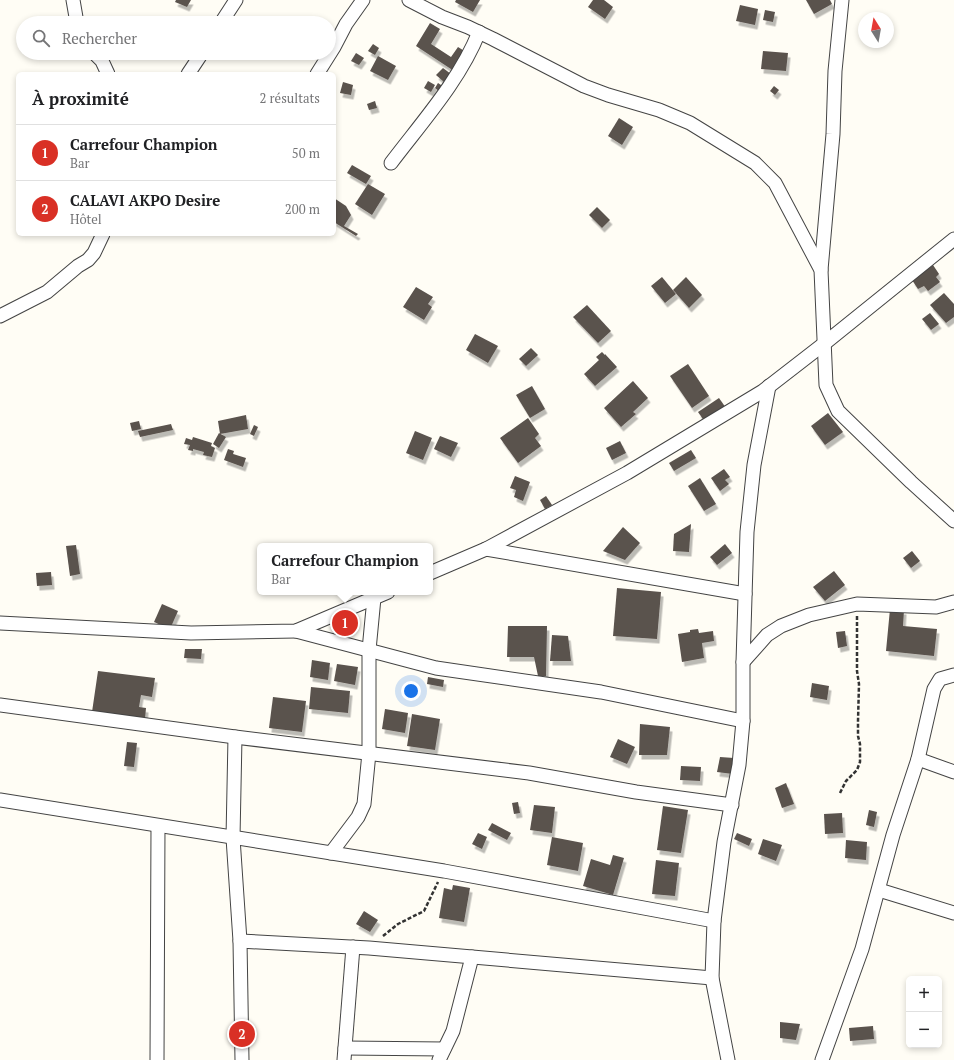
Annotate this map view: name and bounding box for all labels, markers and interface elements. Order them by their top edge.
north arrow [858,12,894,48]
search box [16,16,336,60]
icon: search [30,27,52,49]
text: Rechercher [62,28,137,48]
text: À proximité [32,87,129,110]
text: 2 résultats [260,89,320,107]
text: Carrefour Champion [70,134,218,154]
text: 1 [41,144,49,162]
text: 50 m [292,144,320,162]
text: Bar [70,154,90,172]
text: CALAVI AKPO Desire [70,190,220,210]
text: 2 [41,200,49,218]
text: 200 m [285,200,320,218]
text: Hôtel [70,210,102,228]
popup [257,543,433,595]
text: Carrefour Champion [271,550,419,570]
text: Bar [271,570,291,588]
pin: 1 [332,608,358,638]
your location [401,681,421,701]
map controls [906,976,942,1048]
button: + [906,976,942,1012]
button: − [906,1012,942,1048]
pin: 2 [229,1019,255,1049]

